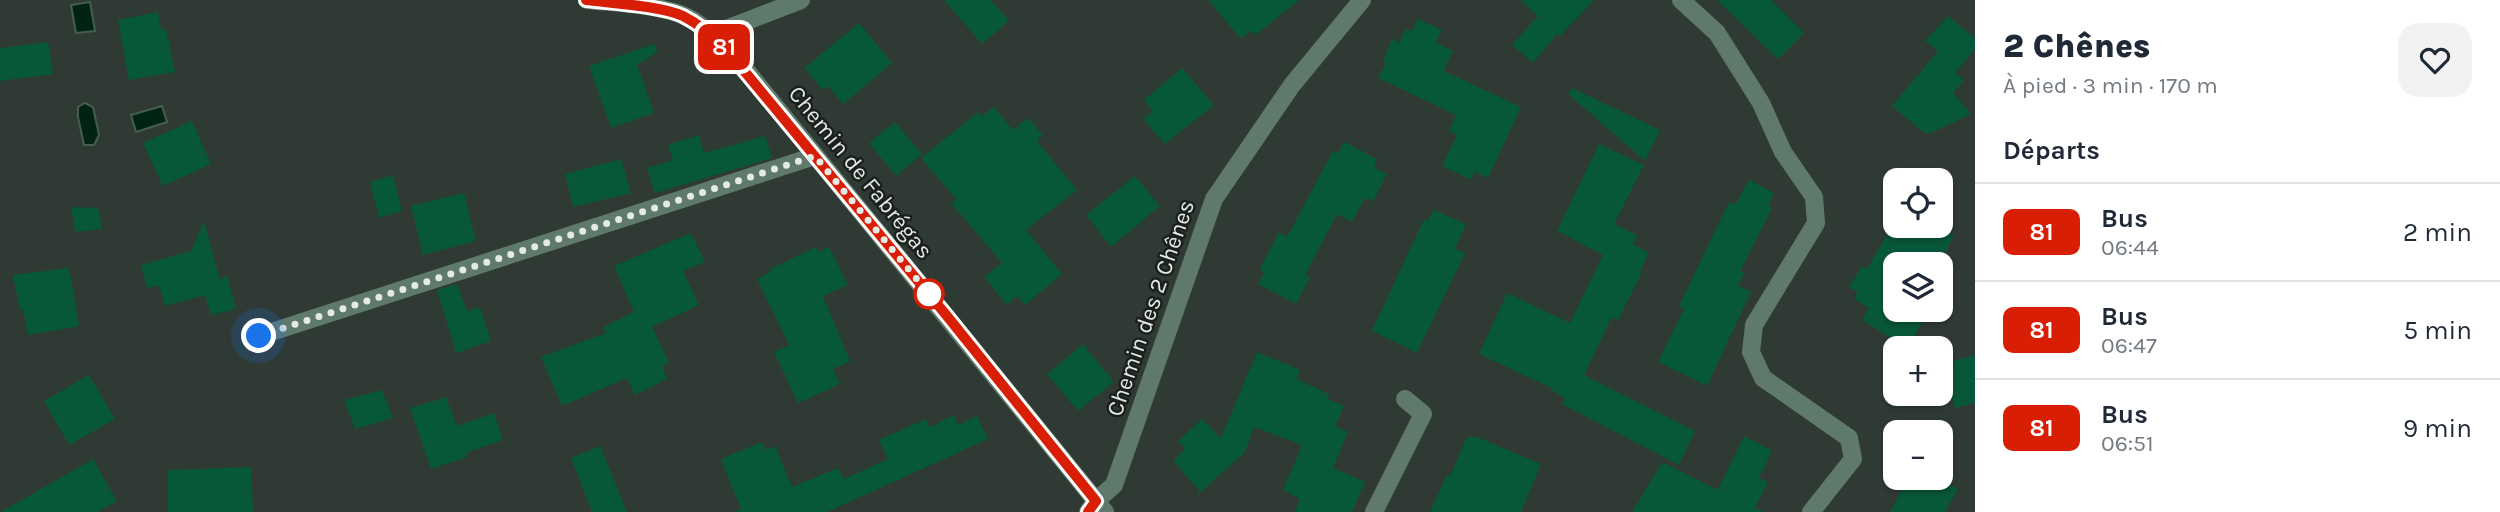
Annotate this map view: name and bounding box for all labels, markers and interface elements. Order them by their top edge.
button: heart [2398,23,2472,97]
line badge: 81 [692,24,756,70]
text: 2 Chênes [2003,27,2150,65]
text: 81 [712,33,736,61]
text: À pied · 3 min · 170 m [2003,72,2218,99]
street label: Chemin de Fabrégas [783,81,938,264]
text: Départs [2003,135,2100,166]
map controls [1883,168,1953,490]
button: locate [1883,168,1953,238]
street label: Chemin des 2 Chênes [1101,197,1200,420]
text: Bus [2101,203,2148,234]
text: 2 min [2403,217,2472,248]
text: 81 [2029,218,2054,246]
text: 06:44 [2101,234,2159,261]
button: layers [1883,252,1953,322]
unlabelled marker [914,279,944,309]
text: Bus [2101,301,2148,332]
text: 5 min [2403,315,2472,346]
text: 81 [2029,316,2054,344]
your location [241,318,276,353]
text: 06:47 [2101,332,2157,359]
button: + [1883,336,1953,406]
text: Bus [2101,399,2148,430]
text: 9 min [2403,413,2472,444]
text: 81 [2029,414,2054,442]
button: − [1883,420,1953,490]
text: 06:51 [2101,430,2154,457]

